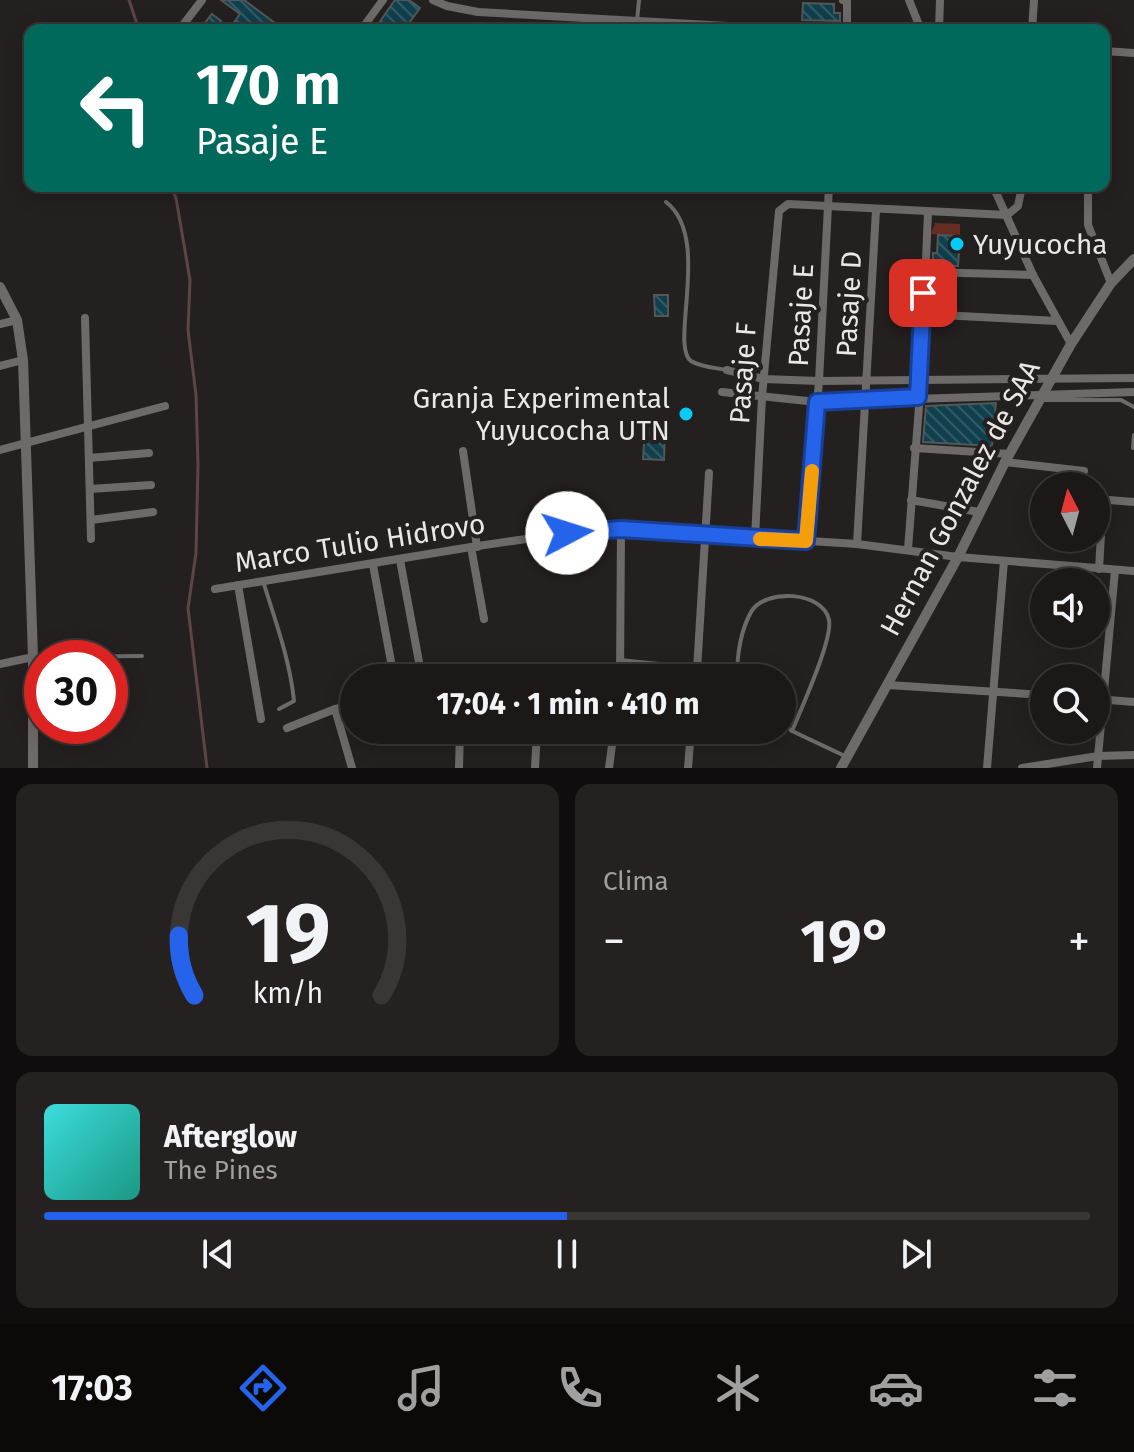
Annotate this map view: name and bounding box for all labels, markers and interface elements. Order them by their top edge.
text: 170 m [196,52,341,119]
icon: left [64,56,168,160]
text: Pasaje E [196,120,328,164]
place label: Yuyucocha [973,228,1108,261]
marker: Yuyucocha [948,235,966,253]
street label: Pasaje D [830,250,868,358]
pin [889,259,957,327]
street label: Pasaje E [782,263,820,367]
icon: arrive [901,271,945,315]
street label: Pasaje F [723,321,763,425]
street label: Hernan Gonzalez de SAA [873,355,1047,641]
place label: Granja Experimental Yuyucocha UTN [412,382,670,447]
marker: Granja Experimental Yuyucocha UTN [677,405,695,423]
north arrow [1030,472,1110,552]
map controls [1030,472,1110,744]
position arrow [525,491,609,575]
street label: Marco Tulio Hidrovo [232,507,488,579]
button: sound [1030,568,1110,648]
speed limit sign: 30 [24,640,128,744]
button: search [1030,664,1110,744]
text: 17:04 · 1 min · 410 m [436,686,700,722]
text: Clima [603,866,669,897]
text: 19 [245,884,330,984]
text: 19° [800,906,893,978]
text: − [603,915,625,968]
text: + [1068,915,1090,968]
text: km/h [252,976,323,1011]
text: Afterglow [164,1119,297,1155]
text: The Pines [164,1155,278,1186]
icon: previous [196,1232,240,1276]
icon: pause [545,1232,589,1276]
icon: next [894,1232,938,1276]
icon: directions [235,1360,291,1416]
icon: music [393,1360,449,1416]
icon: phone [552,1360,608,1416]
icon: climate [710,1360,766,1416]
icon: car [868,1360,924,1416]
icon: filters [1027,1360,1083,1416]
text: 17:03 [51,1366,133,1410]

